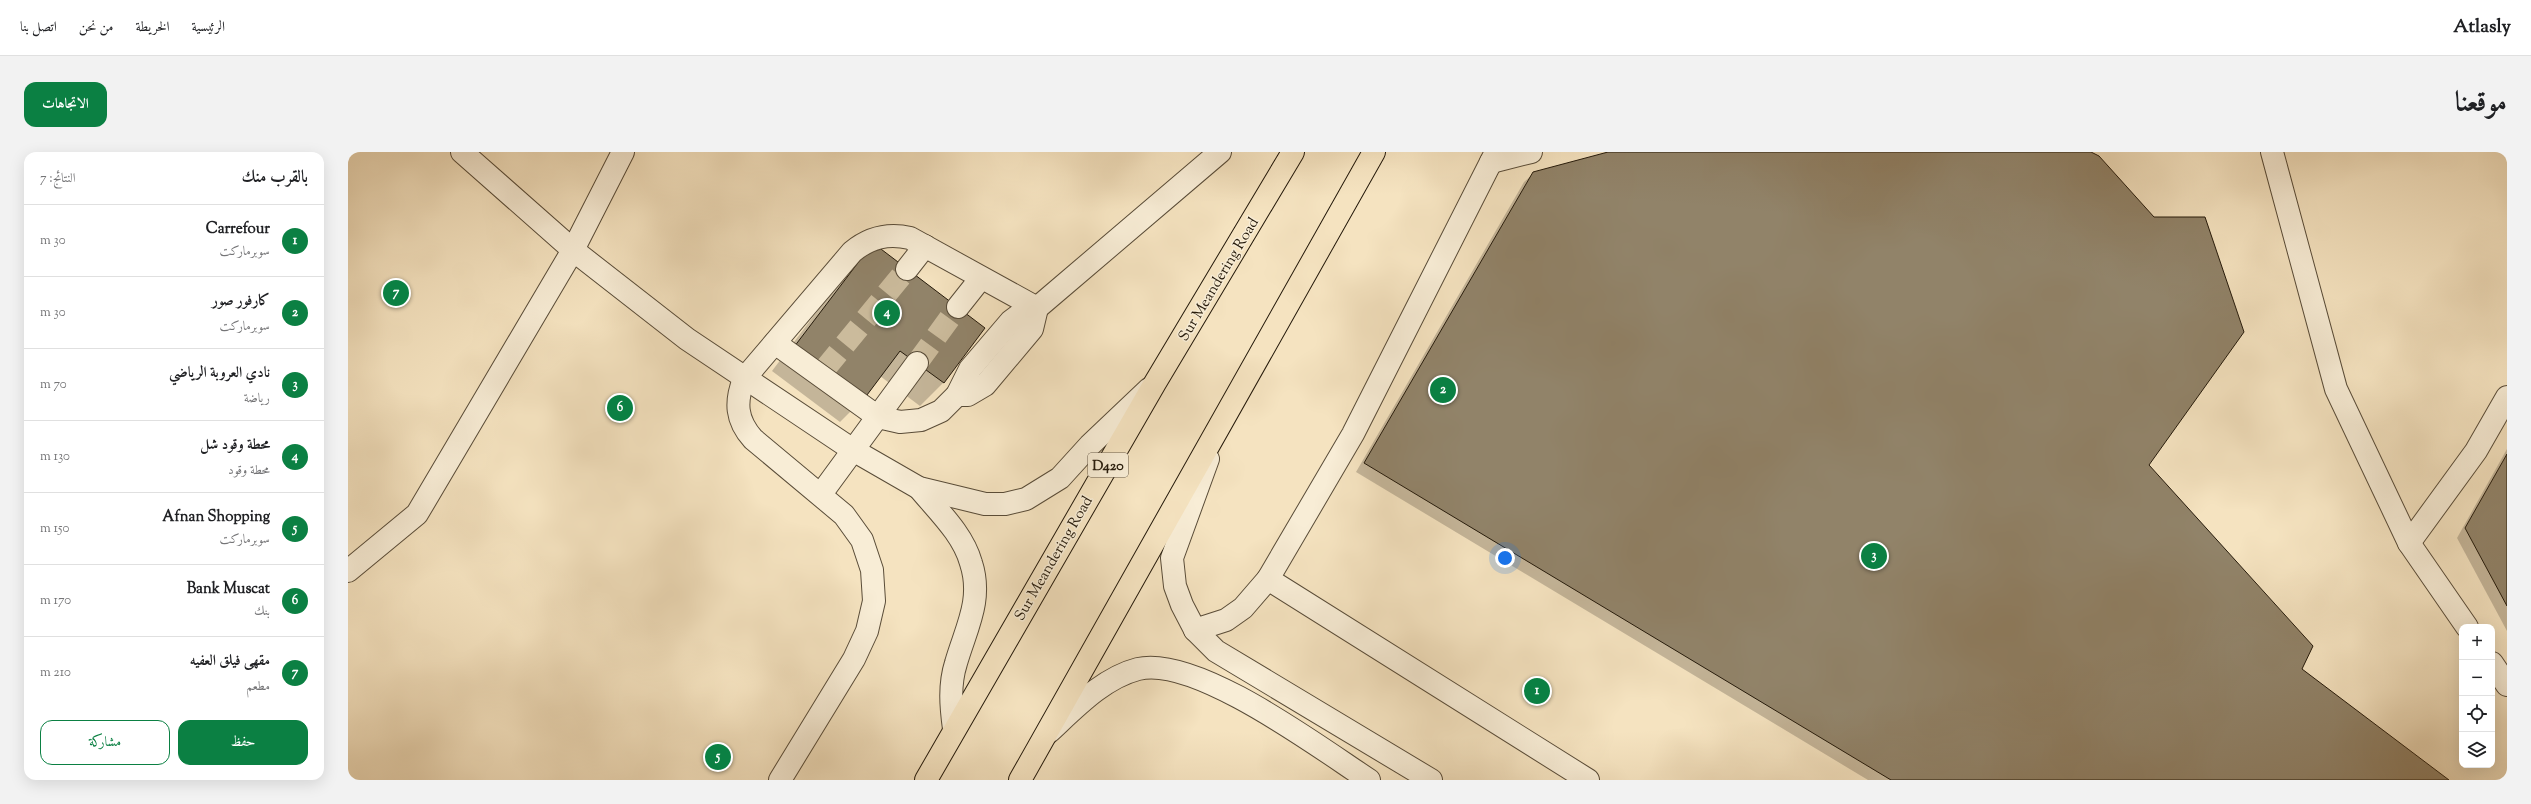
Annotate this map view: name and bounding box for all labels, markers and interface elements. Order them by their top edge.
text: Atlasly [2453,14,2511,41]
text: اتصل بنا [20,18,57,38]
text: من نحن [79,18,113,38]
text: الخريطة [135,18,170,38]
text: الرئيسية [192,18,225,38]
button: الاتجاهات [24,82,107,127]
text: موقعنا [2455,84,2507,124]
text: بالقرب منك [242,166,308,190]
text: النتائج: 7 [40,170,76,188]
street label: Sur Meandering Road [1174,214,1265,345]
text: Carrefour [206,219,270,240]
text: 30 m [40,232,66,250]
text: 1 [293,232,297,250]
text: سوبرماركت [220,243,270,261]
pin: 7 [383,278,409,308]
text: كارفور صور [212,291,270,312]
pin: 4 [874,298,900,328]
text: 30 m [40,304,66,322]
text: 2 [292,304,298,322]
text: سوبرماركت [220,318,270,336]
text: نادي العروبة الرياضي [169,363,270,384]
pin: 2 [1430,375,1456,405]
text: 70 m [40,376,67,394]
text: 3 [292,376,298,394]
text: رياضة [244,390,270,408]
pin: 6 [607,393,633,423]
text: محطة وقود شل [200,435,270,456]
text: 130 m [40,448,70,466]
text: 4 [292,448,298,466]
road number: D420 [1088,453,1128,477]
text: محطة وقود [228,462,270,480]
street label: Sur Meandering Road [1010,492,1099,625]
text: Afnan Shopping [162,507,270,528]
text: 150 m [40,520,69,538]
text: 5 [293,520,297,538]
text: سوبرماركت [220,531,270,549]
pin: 3 [1861,541,1887,571]
your location [1495,548,1515,568]
text: Bank Muscat [187,579,270,600]
text: 170 m [40,592,71,610]
text: 6 [292,592,298,610]
text: بنك [254,603,270,621]
map controls [2459,624,2495,768]
button: + [2459,624,2495,660]
text: مقهى فيلق العفيه [190,651,270,672]
button: − [2459,660,2495,696]
text: 210 m [40,664,71,682]
text: 7 [292,664,298,682]
pin: 1 [1524,676,1550,706]
text: مطعم [246,678,270,696]
button: locate [2459,696,2495,732]
button: مشاركة [40,720,170,765]
button: حفظ [178,720,308,765]
button: layers [2459,732,2495,768]
pin: 5 [705,742,731,772]

